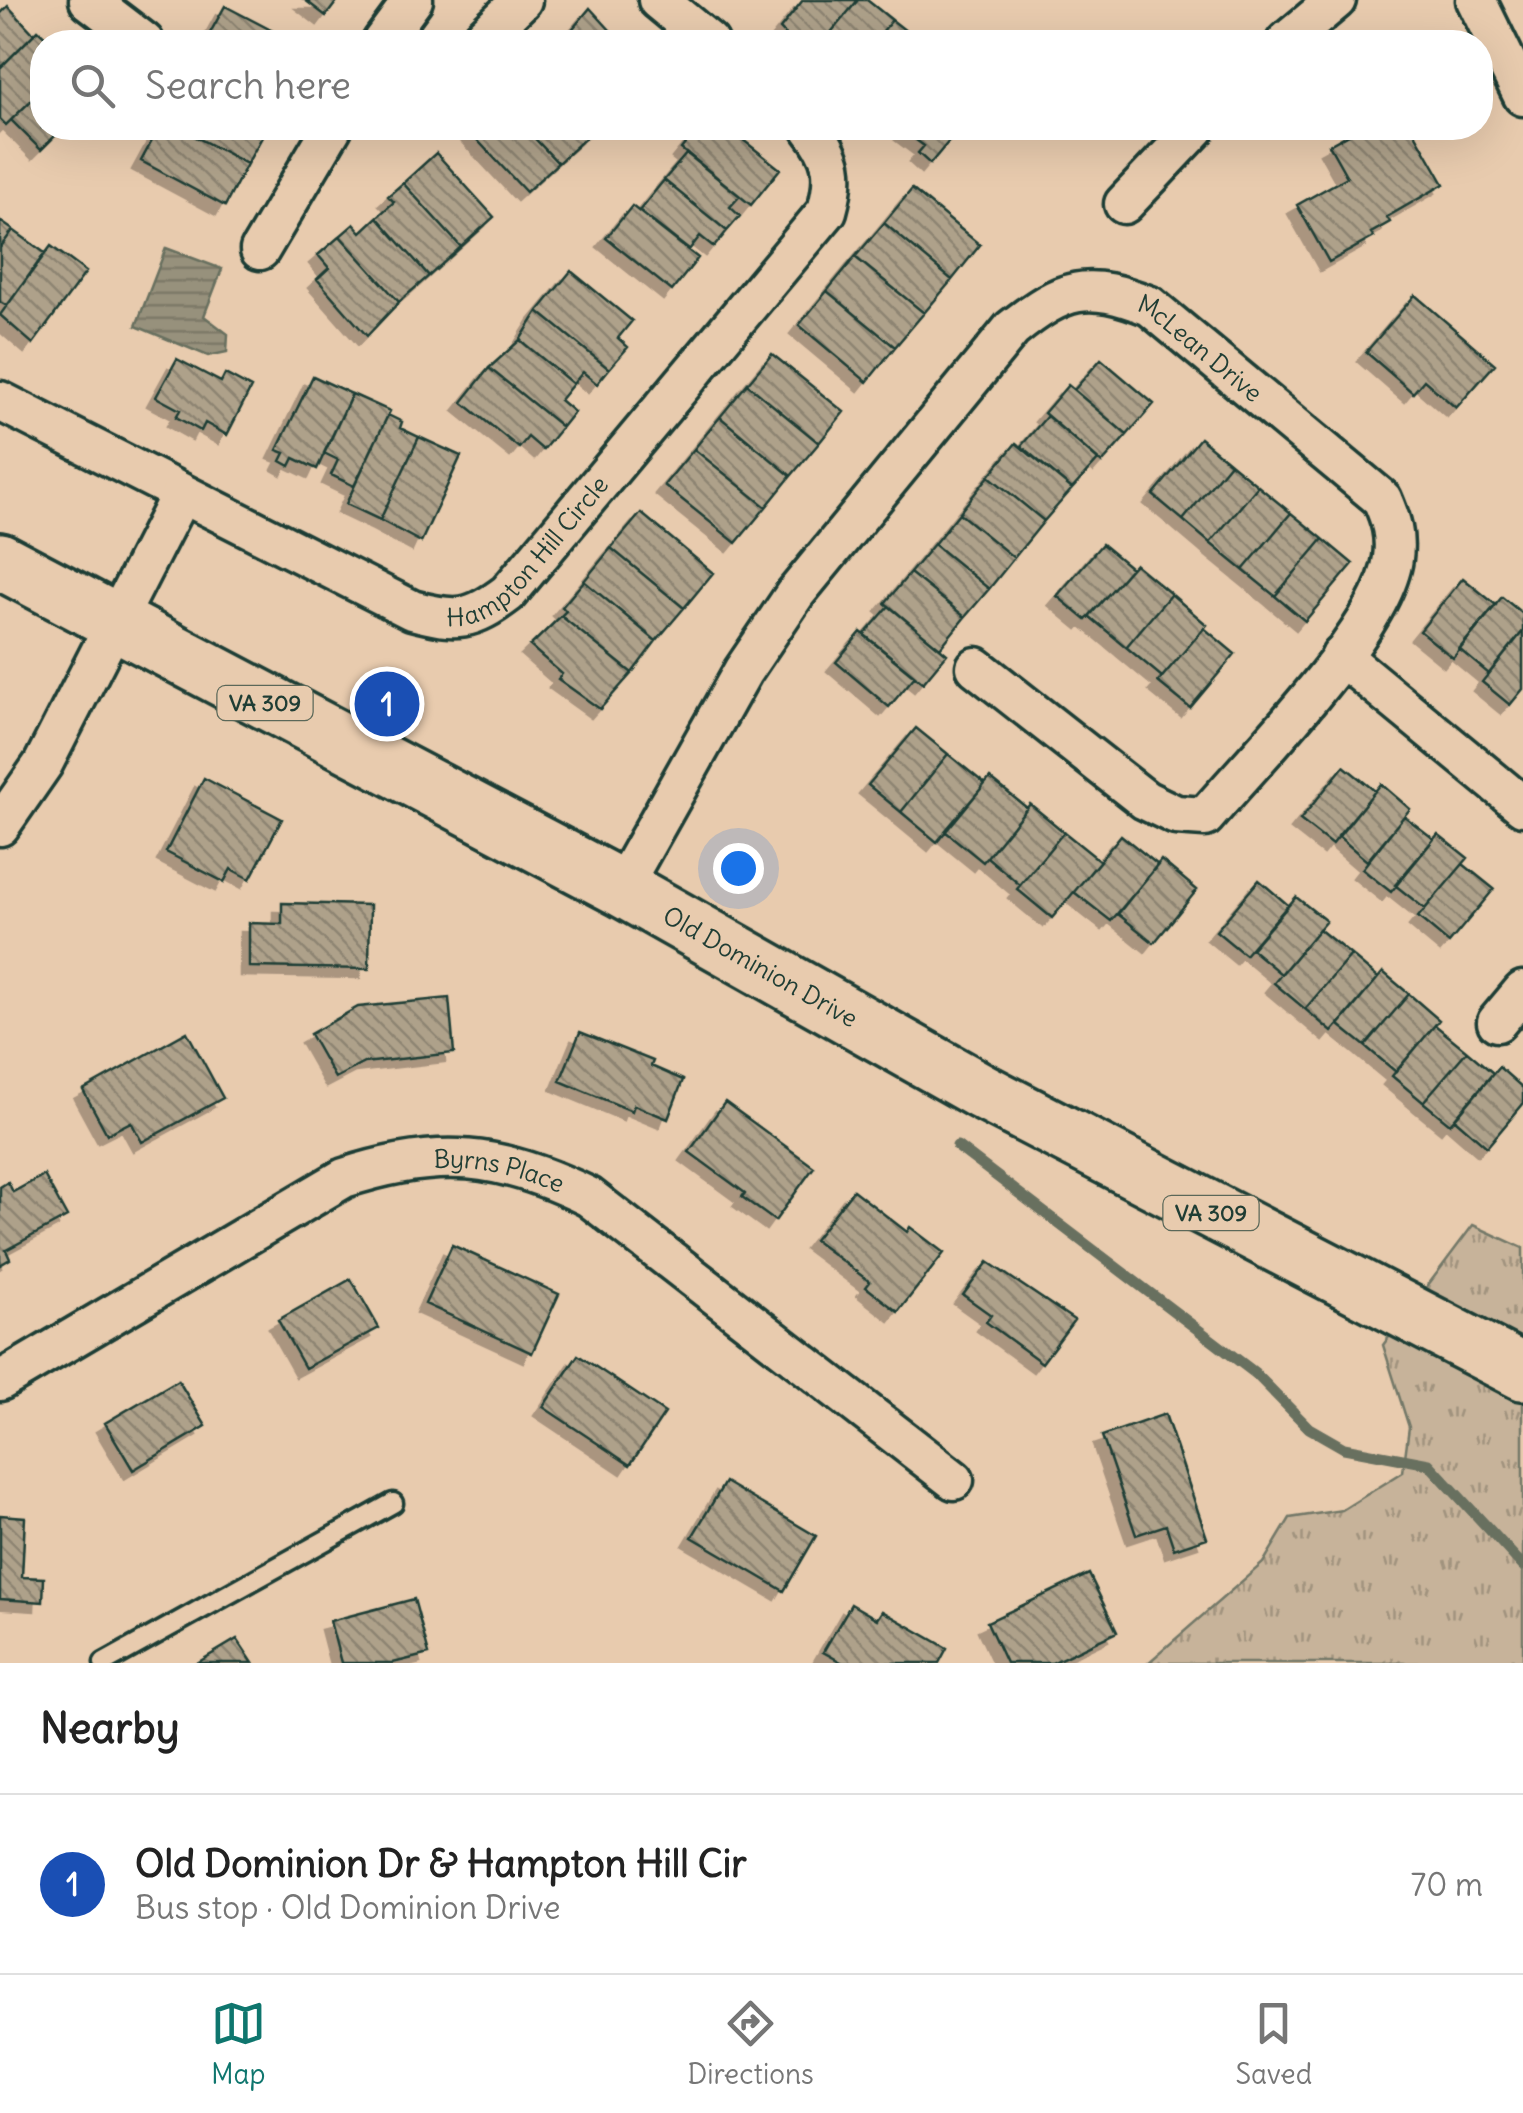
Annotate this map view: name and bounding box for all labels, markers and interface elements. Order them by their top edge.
search box [30,30,1493,140]
icon: search [65,58,120,113]
text: Search here [145,62,351,109]
street label: McLean Drive [1134,287,1269,409]
street label: Hampton Hill Circle [446,469,615,634]
pin: 1 [354,666,420,742]
road number: VA 309 [218,686,312,720]
your location [713,843,764,894]
street label: Old Dominion Drive [657,899,864,1034]
street label: Byrns Place [433,1142,569,1200]
road number: VA 309 [1164,1196,1258,1230]
text: Nearby [40,1702,179,1754]
text: Old Dominion Dr & Hampton Hill Cir [135,1840,747,1887]
text: 1 [66,1864,79,1905]
text: 70 m [1411,1864,1483,1905]
text: Bus stop · Old Dominion Drive [135,1887,561,1928]
tab: Map [211,1996,266,2092]
tab: Directions [687,1996,814,2092]
tab: Saved [1235,1996,1312,2092]

